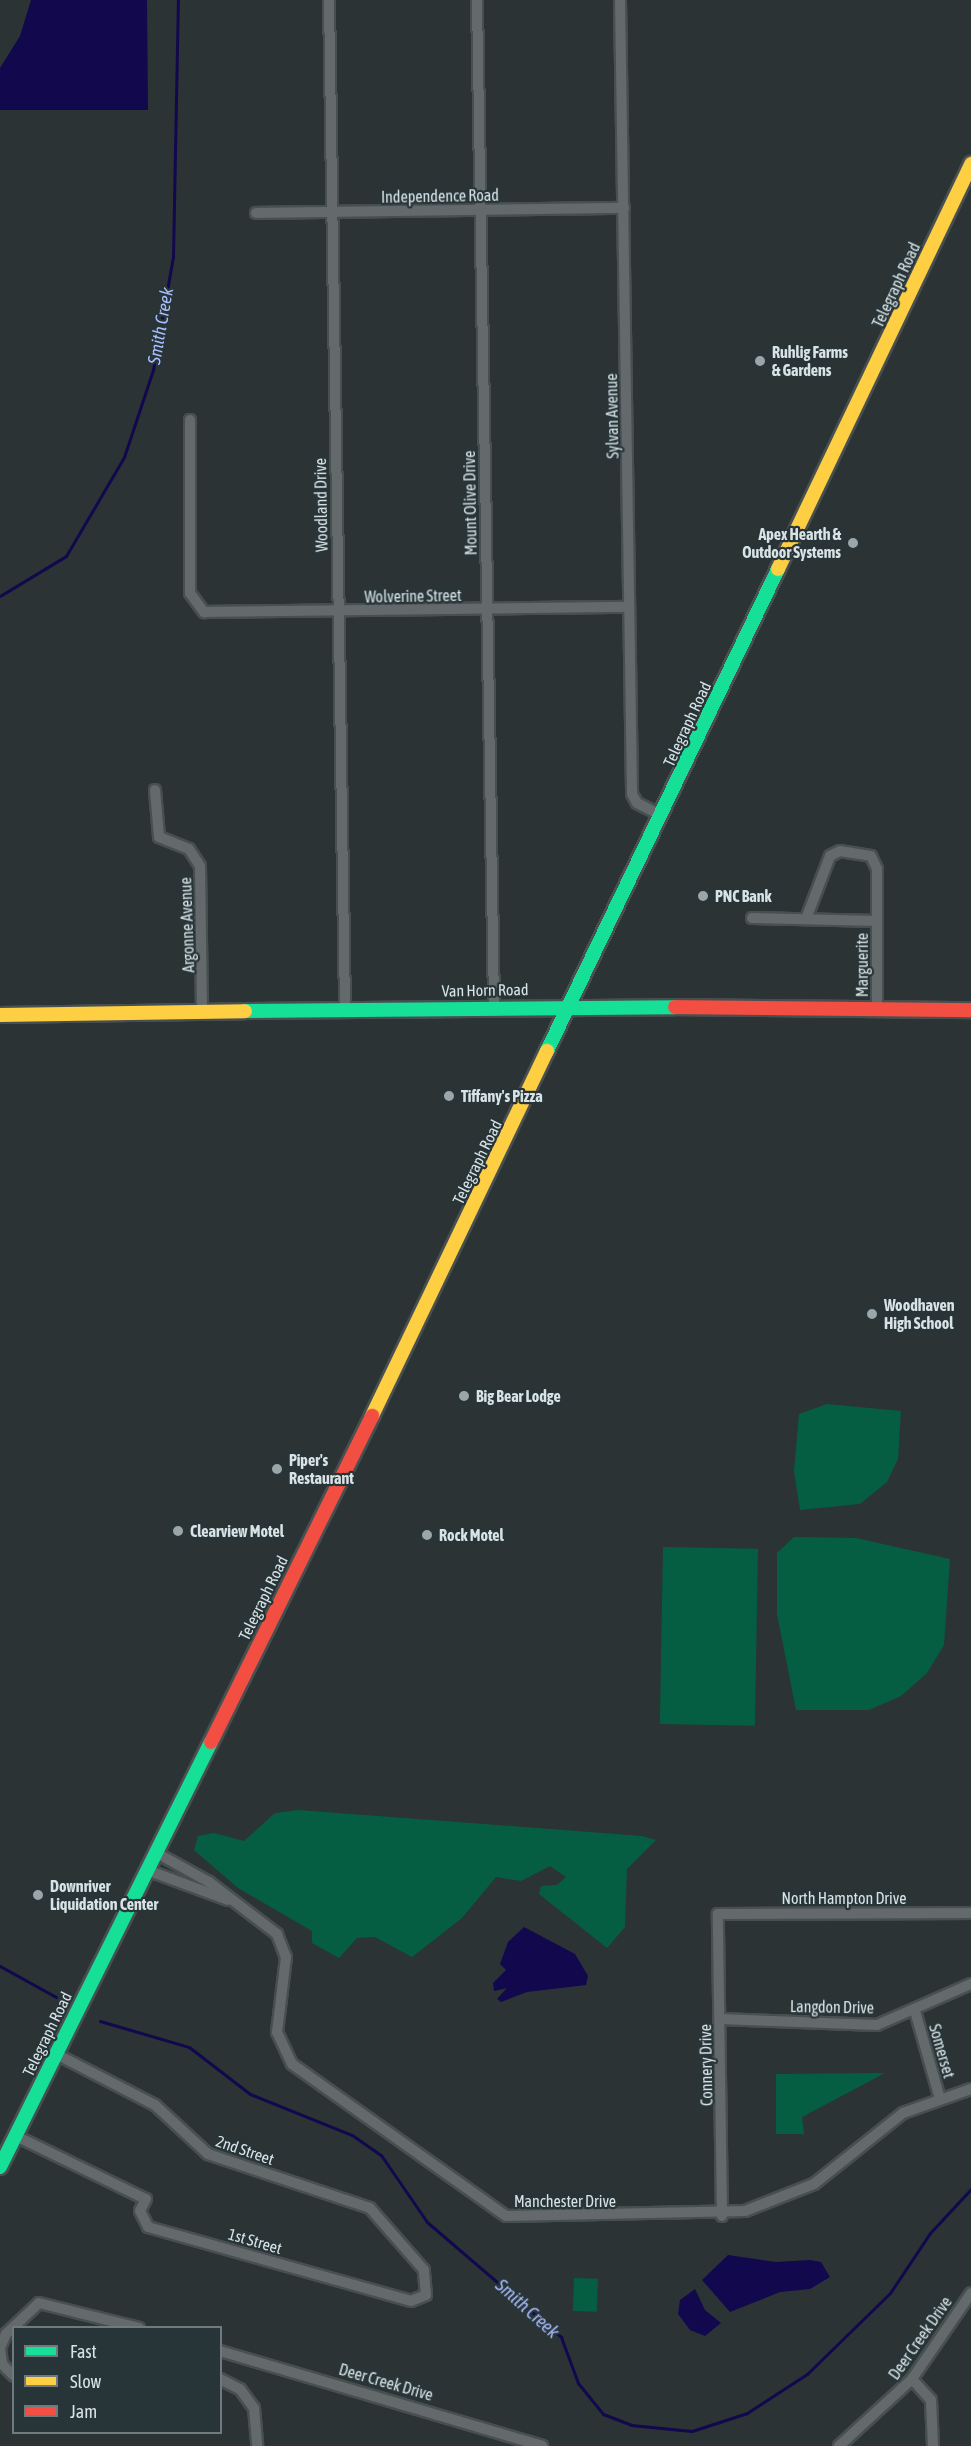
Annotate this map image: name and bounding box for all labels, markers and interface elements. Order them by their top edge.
street label: Independence Road [381,185,499,207]
street label: Telegraph Road [868,239,924,331]
water label: Smith Creek [144,286,178,366]
place label: Ruhlig Farms & Gardens [772,342,848,380]
marker: Ruhlig Farms & Gardens [753,354,767,368]
street label: Sylvan Avenue [602,373,622,459]
street label: Mount Olive Drive [459,450,481,556]
street label: Woodland Drive [311,458,331,552]
place label: Apex Hearth & Outdoor Systems [742,524,841,562]
marker: Apex Hearth & Outdoor Systems [846,536,860,550]
street label: Wolverine Street [364,586,462,606]
street label: Telegraph Road [659,678,715,770]
street label: Argonne Avenue [176,877,198,973]
place label: PNC Bank [715,886,771,906]
marker: PNC Bank [696,889,710,903]
street label: Marguerite [852,933,872,997]
street label: Van Horn Road [441,980,529,1000]
place label: Tiffany's Pizza [461,1086,543,1106]
marker: Tiffany's Pizza [442,1089,456,1103]
street label: Telegraph Road [448,1117,506,1207]
place label: Woodhaven High School [884,1295,954,1333]
marker: Woodhaven High School [865,1307,879,1321]
place label: Big Bear Lodge [476,1386,561,1406]
marker: Big Bear Lodge [457,1389,471,1403]
place label: Piper's Restaurant [289,1450,354,1488]
marker: Piper's Restaurant [270,1462,284,1476]
place label: Clearview Motel [190,1521,284,1541]
marker: Clearview Motel [171,1524,185,1538]
place label: Rock Motel [439,1525,504,1545]
marker: Rock Motel [420,1528,434,1542]
street label: Telegraph Road [234,1553,292,1643]
place label: Downriver Liquidation Center [50,1876,158,1914]
marker: Downriver Liquidation Center [31,1888,45,1902]
street label: North Hampton Drive [782,1888,906,1908]
street label: Telegraph Road [18,1989,76,2079]
street label: Langdon Drive [790,1997,874,2017]
street label: Somerset [925,2022,959,2080]
street label: Connery Drive [696,2024,716,2106]
street label: 2nd Street [213,2131,277,2169]
street label: Manchester Drive [514,2191,616,2211]
street label: 1st Street [226,2224,284,2258]
water label: Smith Creek [491,2275,563,2343]
street label: Deer Creek Drive [884,2293,956,2383]
legend [12,2326,222,2434]
text: Fast [70,2341,97,2362]
street label: Deer Creek Drive [337,2359,435,2405]
text: Slow [70,2371,101,2392]
text: Jam [70,2401,97,2422]

